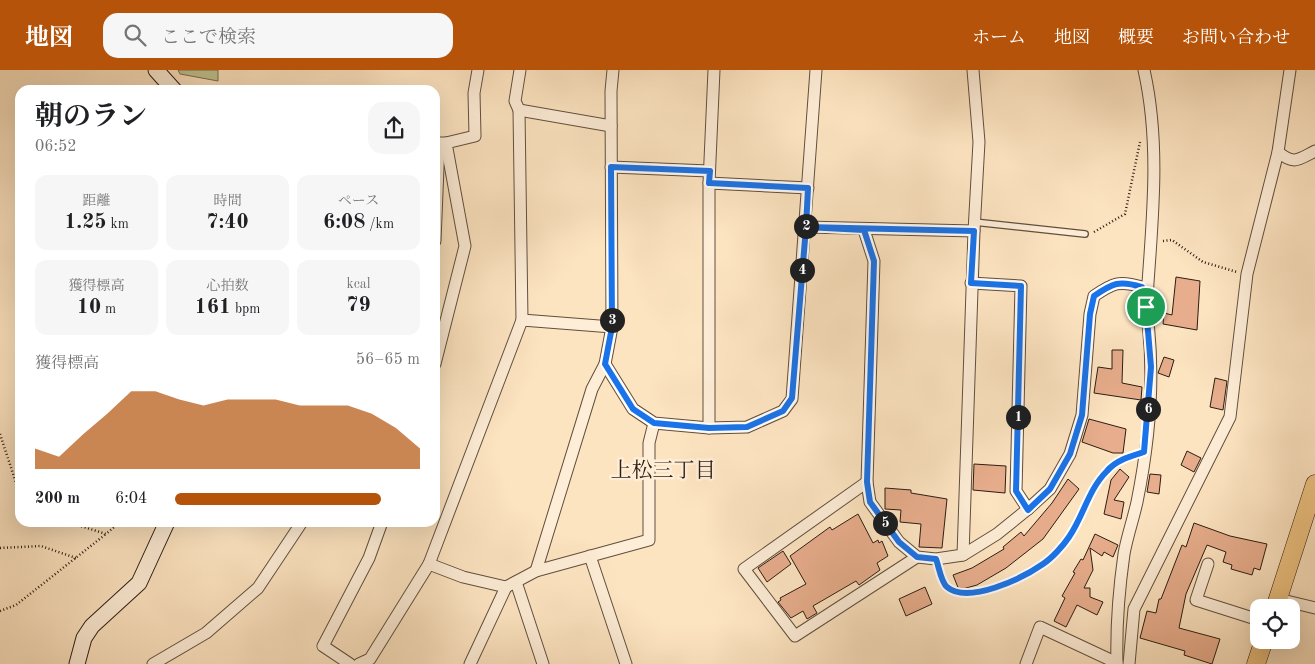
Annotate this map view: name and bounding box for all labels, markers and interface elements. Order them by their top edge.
search box [103,13,453,58]
icon: search [121,21,149,49]
text: 地図 [25,27,73,51]
text: ここで検索 [161,29,256,48]
text: ホーム [972,29,1026,47]
text: 地図 [1054,29,1090,47]
text: 概要 [1118,29,1154,47]
text: お問い合わせ [1182,29,1290,47]
button: share [368,102,420,154]
text: 朝のラン [35,104,147,132]
text: 06:52 [35,139,77,155]
text: 距離 [83,194,111,208]
text: 時間 [214,194,242,208]
text: ペース [338,194,379,208]
text: 1.25 [64,212,107,233]
text: 7:40 [206,212,249,233]
text: 6:08 [323,212,365,233]
pin: 2 [794,214,818,238]
text: km [107,217,129,231]
text: /km [365,217,394,231]
text: 2 [802,219,811,233]
pin: 4 [790,258,814,282]
text: 4 [798,263,807,277]
text: kcal [346,277,371,291]
text: 獲得標高 [69,279,125,293]
text: 心拍数 [207,279,249,293]
pin [1125,286,1167,328]
icon: arrive [1132,293,1160,321]
text: 79 [346,295,371,316]
text: 10 [77,297,101,318]
text: 161 [194,297,231,318]
text: m [101,302,116,316]
text: bpm [231,302,261,316]
pin: 3 [600,308,624,332]
text: 3 [608,313,617,327]
text: 56–65 m [356,352,420,368]
text: 獲得標高 [35,356,99,372]
pin: 6 [1136,396,1160,422]
text: 6 [1144,402,1153,416]
pin: 1 [1006,404,1030,430]
text: 1 [1014,410,1023,424]
district label: 上松三丁目 [611,459,716,482]
text: 200 m [35,491,80,507]
text: 6:04 [115,491,147,507]
pin: 5 [872,510,898,536]
text: 5 [881,516,890,530]
map controls [1250,599,1300,649]
button: locate [1250,599,1300,649]

